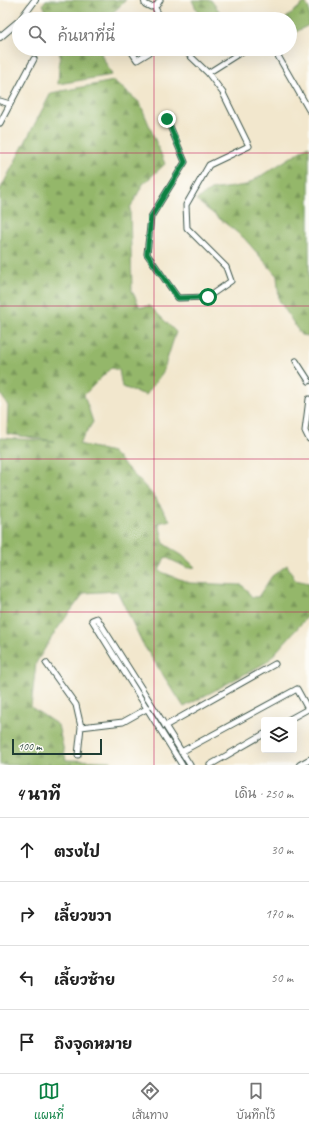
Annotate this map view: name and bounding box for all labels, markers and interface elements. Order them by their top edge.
search box [12,12,297,56]
icon: search [26,23,48,45]
text: ค้นหาที่นี่ [58,27,115,46]
route end [158,110,176,128]
route start [199,288,217,306]
map controls [261,717,297,753]
button: layers [261,717,297,753]
scale bar [12,737,102,756]
text: 100 m [18,739,42,753]
text: 4 นาที [16,784,61,805]
text: เดิน · 250 m [235,786,293,802]
icon: ahead [16,839,38,861]
text: 30 m [271,842,293,858]
text: ตรงไป [54,843,100,862]
icon: right [16,903,38,925]
text: 170 m [265,906,293,922]
text: เลี้ยวขวา [54,907,112,926]
icon: left [16,967,38,989]
text: 50 m [271,970,293,986]
text: เลี้ยวซ้าย [54,971,115,990]
icon: arrive [16,1031,38,1053]
text: ถึงจุดหมาย [54,1035,132,1054]
tab: แผนที่ [34,1080,64,1123]
tab: เส้นทาง [132,1080,168,1123]
tab: บันทึกไว้ [236,1080,275,1123]

